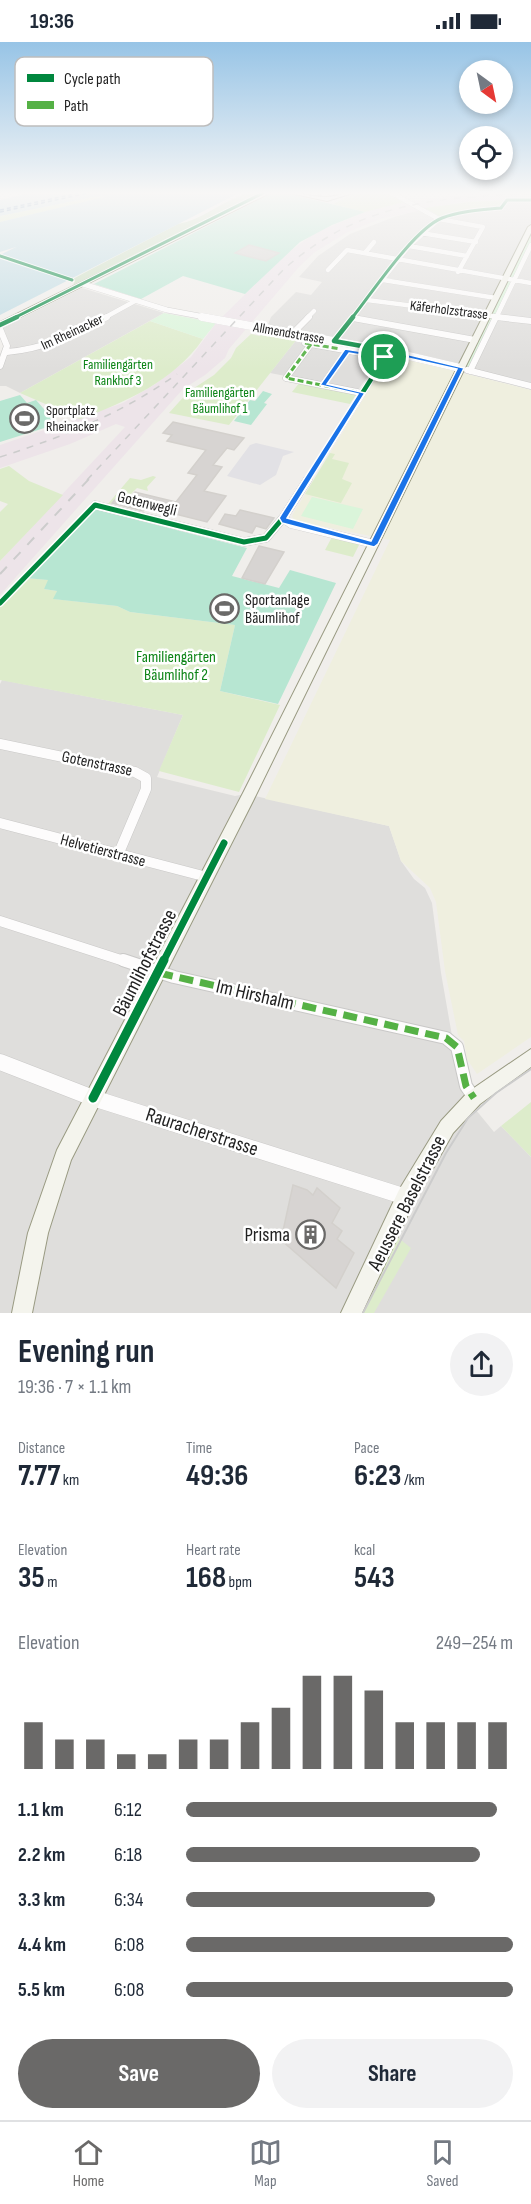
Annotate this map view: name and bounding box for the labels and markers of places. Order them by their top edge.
pin [358,331,409,382]
sports icon: Sportplatz Rheinacker [9,402,41,434]
place label: Sportplatz Rheinacker [46,402,98,435]
place label: Sportanlage Bäumlihof [245,591,310,628]
sports icon: Sportanlage Bäumlihof [208,593,240,625]
building icon: Prisma [295,1219,327,1251]
place label: Prisma [244,1223,290,1247]

